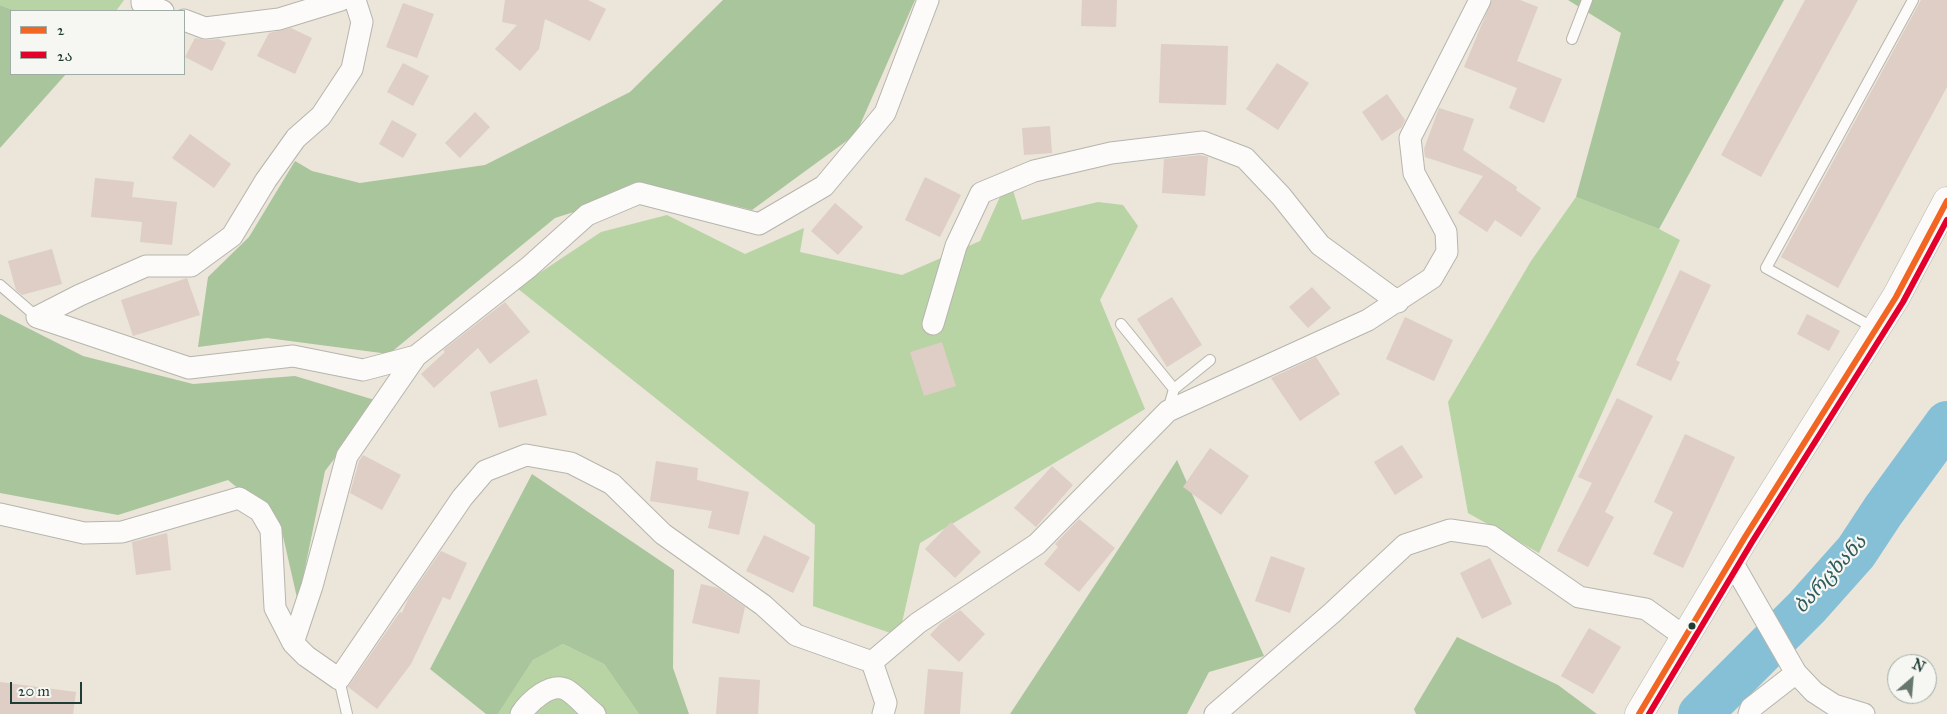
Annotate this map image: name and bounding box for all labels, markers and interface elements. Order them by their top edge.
legend [10,10,185,75]
text: 2 [57,21,64,39]
text: 2ა [57,47,72,65]
water label: ბარცხანა [1790,531,1872,619]
unlabelled marker [1687,621,1697,631]
north arrow [1887,654,1937,704]
text: N [1909,656,1928,676]
scale bar [12,672,85,704]
text: 20 m [18,682,50,700]

